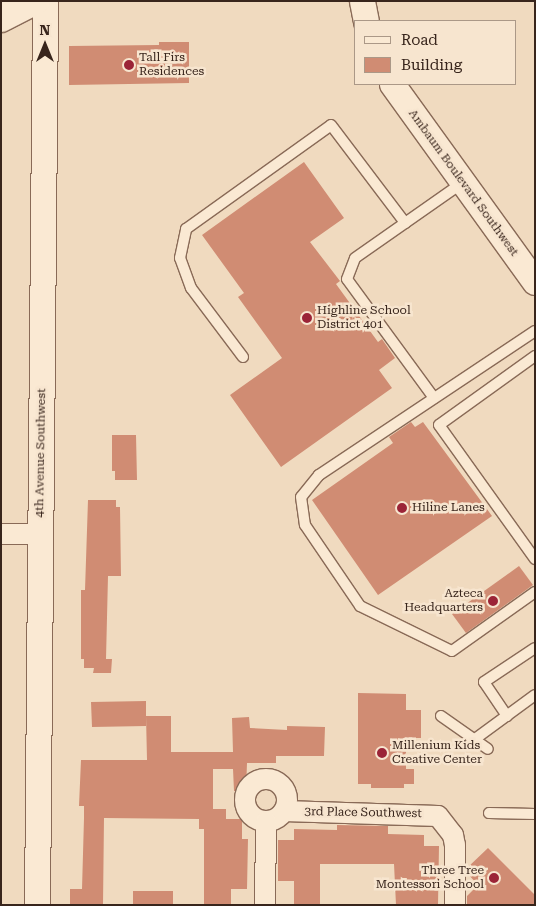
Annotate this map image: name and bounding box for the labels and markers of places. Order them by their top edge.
place label: Tall Firs Residences [139,51,204,79]
marker: Tall Firs Residences [123,59,135,71]
place label: Highline School District 401 [317,304,411,332]
marker: Highline School District 401 [301,312,313,324]
place label: Hiline Lanes [412,501,485,515]
marker: Hiline Lanes [396,502,408,514]
place label: Azteca Headquarters [404,587,483,615]
marker: Azteca Headquarters [487,595,499,607]
place label: Millenium Kids Creative Center [392,739,482,767]
marker: Millenium Kids Creative Center [376,747,388,759]
place label: Three Tree Montessori School [376,864,484,892]
marker: Three Tree Montessori School [488,872,500,884]

